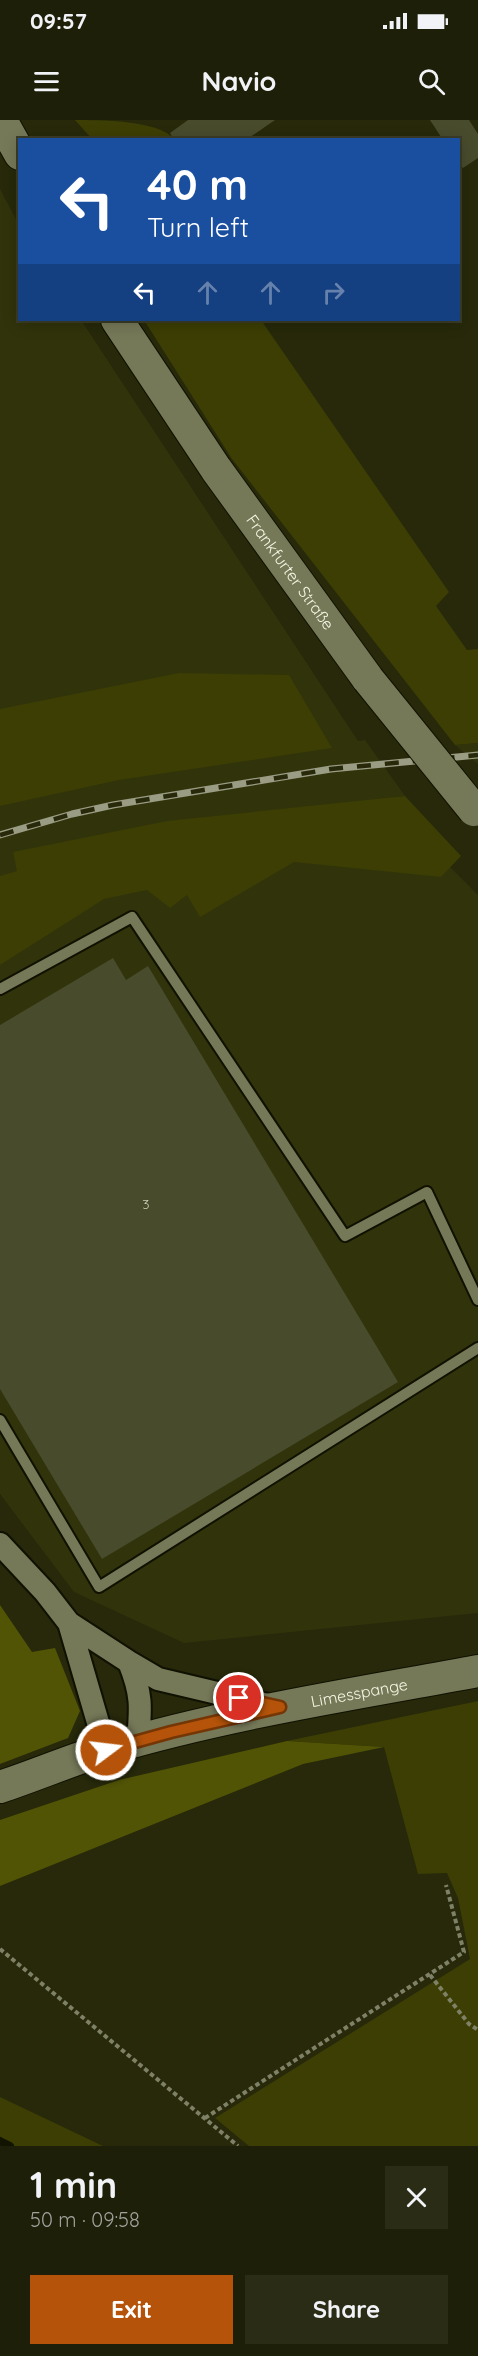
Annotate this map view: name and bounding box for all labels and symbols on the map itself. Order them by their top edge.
street label: Frankfurter Straße [242,511,339,633]
house number: 3 [142,1195,150,1213]
pin [213,1672,264,1723]
street label: Limesspange [309,1674,409,1711]
position arrow [74,1718,138,1782]

